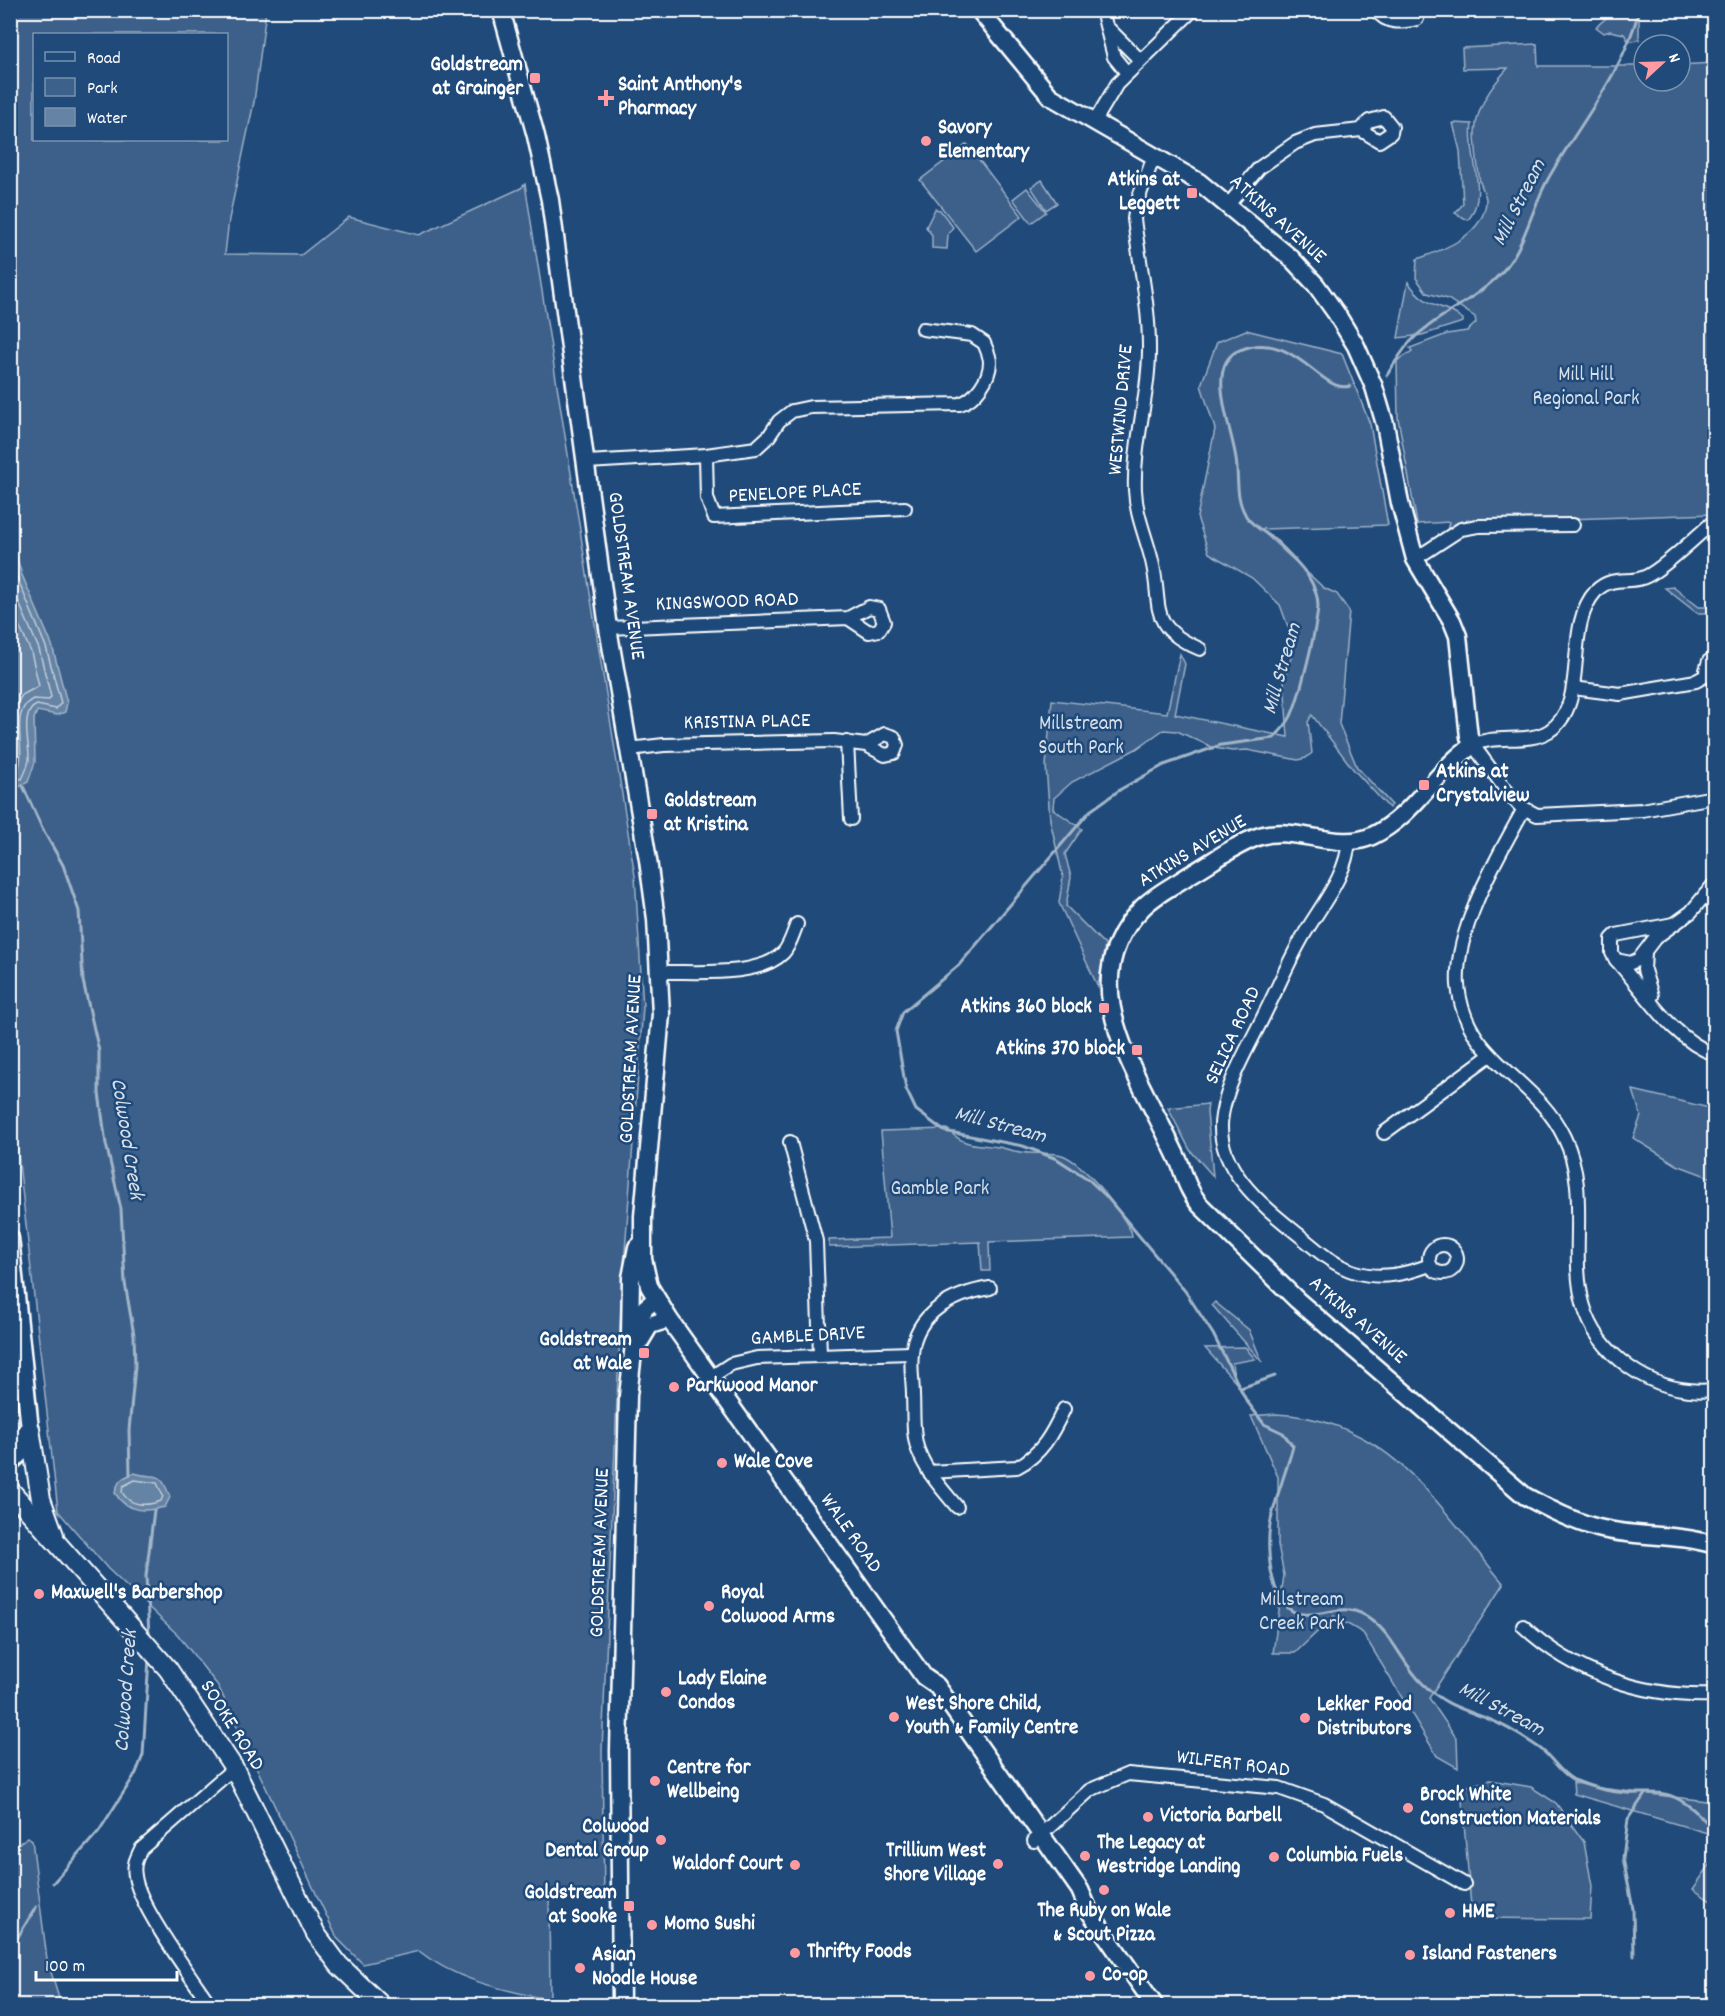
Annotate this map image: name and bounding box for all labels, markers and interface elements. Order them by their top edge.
legend [33,33,228,141]
north arrow [1632,33,1692,93]
text: Road [87,47,121,72]
text: N [1661,50,1686,66]
place label: Goldstream at Grainger [430,51,524,105]
marker: Goldstream at Grainger [528,71,542,85]
place label: Saint Anthony's Pharmacy [618,71,742,125]
text: Park [87,77,118,102]
marker: Saint Anthony's Pharmacy [599,91,613,105]
text: Water [87,107,127,132]
place label: Savory Elementary [938,114,1031,168]
marker: Savory Elementary [919,134,933,148]
water label: Mill Stream [1485,154,1555,252]
place label: Atkins at Leggett [1107,166,1180,220]
street label: ATKINS AVENUE [1222,168,1333,272]
marker: Atkins at Leggett [1185,186,1199,200]
street label: WESTWIND DRIVE [1101,343,1143,477]
park label: Mill Hill Regional Park [1533,361,1640,415]
street label: PENELOPE PLACE [728,476,863,512]
street label: GOLDSTREAM AVENUE [598,490,652,662]
street label: KINGSWOOD ROAD [655,586,799,620]
water label: Mill Stream [1255,619,1311,718]
street label: KRISTINA PLACE [683,707,811,739]
park label: Millstream South Park [1038,710,1124,764]
place label: Atkins at Crystalview [1436,758,1530,812]
marker: Atkins at Crystalview [1417,778,1431,792]
place label: Goldstream at Kristina [664,787,757,841]
marker: Goldstream at Kristina [645,807,659,821]
street label: ATKINS AVENUE [1133,808,1253,896]
street label: GOLDSTREAM AVENUE [613,973,651,1144]
street label: SELICA ROAD [1198,982,1270,1090]
place label: Atkins 360 block [961,993,1092,1023]
marker: Atkins 360 block [1097,1001,1111,1015]
place label: Atkins 370 block [996,1035,1125,1065]
marker: Atkins 370 block [1130,1043,1144,1057]
water label: Colwood Creek [101,1076,151,1204]
water label: Mill Stream [951,1099,1050,1153]
park label: Gamble Park [891,1175,989,1205]
street label: ATKINS AVENUE [1301,1270,1413,1373]
street label: GAMBLE DRIVE [750,1319,866,1355]
place label: Goldstream at Wale [539,1326,632,1380]
marker: Goldstream at Wale [637,1346,651,1360]
place label: Parkwood Manor [686,1372,819,1402]
marker: Parkwood Manor [667,1380,681,1394]
place label: Wale Cove [734,1448,813,1478]
marker: Wale Cove [715,1456,729,1470]
street label: GOLDSTREAM AVENUE [583,1467,619,1638]
street label: WALE ROAD [812,1488,888,1580]
place label: Maxwell's Barbershop [51,1579,223,1609]
place label: Royal Colwood Arms [721,1579,835,1633]
park label: Millstream Creek Park [1259,1586,1345,1640]
marker: Maxwell's Barbershop [32,1587,46,1601]
marker: Royal Colwood Arms [702,1599,716,1613]
water label: Colwood Creek [107,1627,147,1753]
place label: Lady Elaine Condos [678,1665,767,1719]
water label: Mill Stream [1452,1674,1550,1746]
street label: SOOKE ROAD [191,1675,271,1777]
marker: Lady Elaine Condos [659,1685,673,1699]
place label: West Shore Child, Youth & Family Centre [905,1690,1078,1744]
place label: Lekker Food Distributors [1317,1691,1412,1745]
marker: West Shore Child, Youth & Family Centre [887,1710,901,1724]
marker: Lekker Food Distributors [1298,1711,1312,1725]
street label: WILFERT ROAD [1175,1743,1292,1787]
place label: Centre for Wellbeing [667,1754,752,1808]
marker: Centre for Wellbeing [648,1774,662,1788]
place label: Brock White Construction Materials [1420,1781,1601,1835]
marker: Brock White Construction Materials [1401,1801,1415,1815]
place label: Victoria Barbell [1160,1802,1283,1832]
marker: Victoria Barbell [1141,1810,1155,1824]
place label: Colwood Dental Group [545,1813,649,1867]
place label: The Legacy at Westridge Landing [1097,1829,1240,1883]
marker: Colwood Dental Group [654,1833,668,1847]
place label: Trillium West Shore Village [884,1837,986,1891]
place label: Columbia Fuels [1286,1842,1403,1872]
marker: The Legacy at Westridge Landing [1078,1849,1092,1863]
place label: Waldorf Court [673,1850,783,1880]
marker: Columbia Fuels [1267,1850,1281,1864]
marker: Trillium West Shore Village [991,1857,1005,1871]
marker: Waldorf Court [788,1858,802,1872]
place label: Goldstream at Sooke [524,1879,617,1933]
marker: The Ruby on Wale & Scout Pizza [1097,1883,1111,1897]
place label: The Ruby on Wale & Scout Pizza [1037,1897,1171,1951]
place label: HME [1462,1898,1495,1928]
marker: Goldstream at Sooke [622,1899,636,1913]
marker: HME [1443,1906,1457,1920]
place label: Momo Sushi [664,1910,755,1940]
marker: Momo Sushi [645,1918,659,1932]
place label: Thrifty Foods [807,1938,912,1968]
place label: Island Fasteners [1422,1940,1557,1970]
place label: Asian Noodle House [592,1941,697,1995]
scale bar [36,1944,177,1982]
marker: Thrifty Foods [788,1946,802,1960]
marker: Island Fasteners [1403,1948,1417,1962]
text: 100 m [45,1955,85,1980]
marker: Asian Noodle House [573,1961,587,1975]
place label: Co-op [1102,1961,1148,1991]
marker: Co-op [1083,1969,1097,1983]

